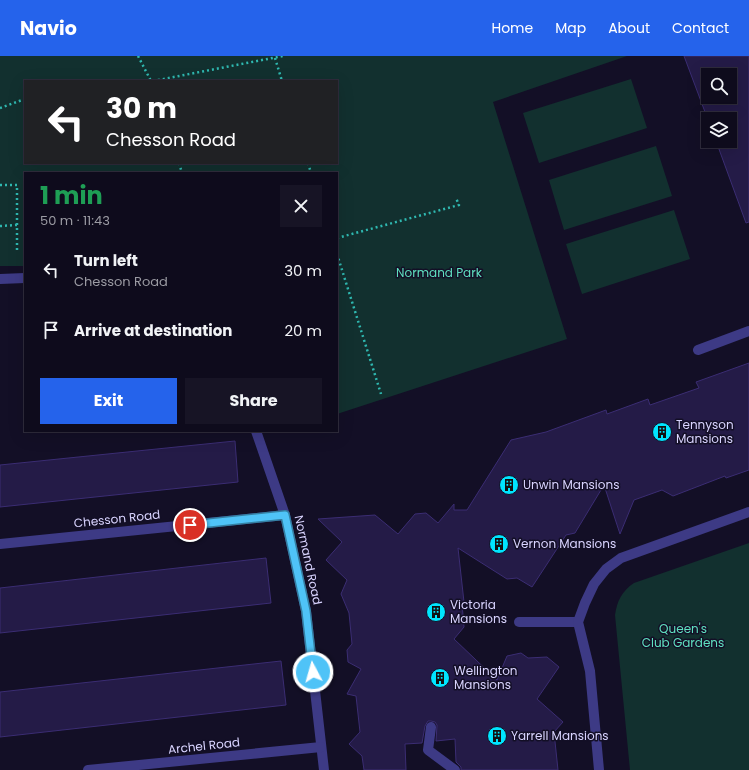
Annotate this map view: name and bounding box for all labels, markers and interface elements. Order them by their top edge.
text: Navio [20,15,77,42]
text: Home [491,18,533,38]
text: Map [555,18,586,38]
text: About [608,18,650,38]
text: Contact [672,18,729,38]
map controls [701,68,737,148]
button: search [701,68,737,104]
text: 30 m [106,89,177,128]
icon: left [40,96,92,148]
button: layers [701,112,737,148]
text: Chesson Road [106,127,236,152]
text: 1 min [40,179,103,212]
button: close [280,185,322,227]
text: 50 m · 11:43 [40,211,110,230]
text: Turn left [74,250,138,271]
icon: left [40,259,62,281]
text: 30 m [284,260,322,281]
park label: Normand Park [396,264,483,281]
text: Chesson Road [74,272,168,291]
icon: arrive [40,319,62,341]
text: Arrive at destination [74,320,232,341]
text: 20 m [284,320,322,341]
button: Exit [40,378,177,424]
button: Share [185,378,322,424]
place label: Tennyson Mansions [676,416,734,447]
building icon: Tennyson Mansions [651,421,673,443]
building icon: Unwin Mansions [498,474,520,496]
place label: Unwin Mansions [523,476,619,493]
street label: Chesson Road [73,506,161,531]
pin [173,508,207,542]
street label: Normand Road [291,513,326,606]
icon: arrive [179,514,201,536]
building icon: Vernon Mansions [488,533,510,555]
place label: Vernon Mansions [513,535,616,552]
place label: Victoria Mansions [450,596,507,627]
building icon: Victoria Mansions [425,601,447,623]
park label: Queen's Club Gardens [642,620,724,651]
position arrow [292,651,334,693]
place label: Wellington Mansions [454,662,518,693]
building icon: Wellington Mansions [429,667,451,689]
building icon: Yarrell Mansions [486,725,508,747]
place label: Yarrell Mansions [511,727,609,744]
street label: Archel Road [167,733,241,758]

